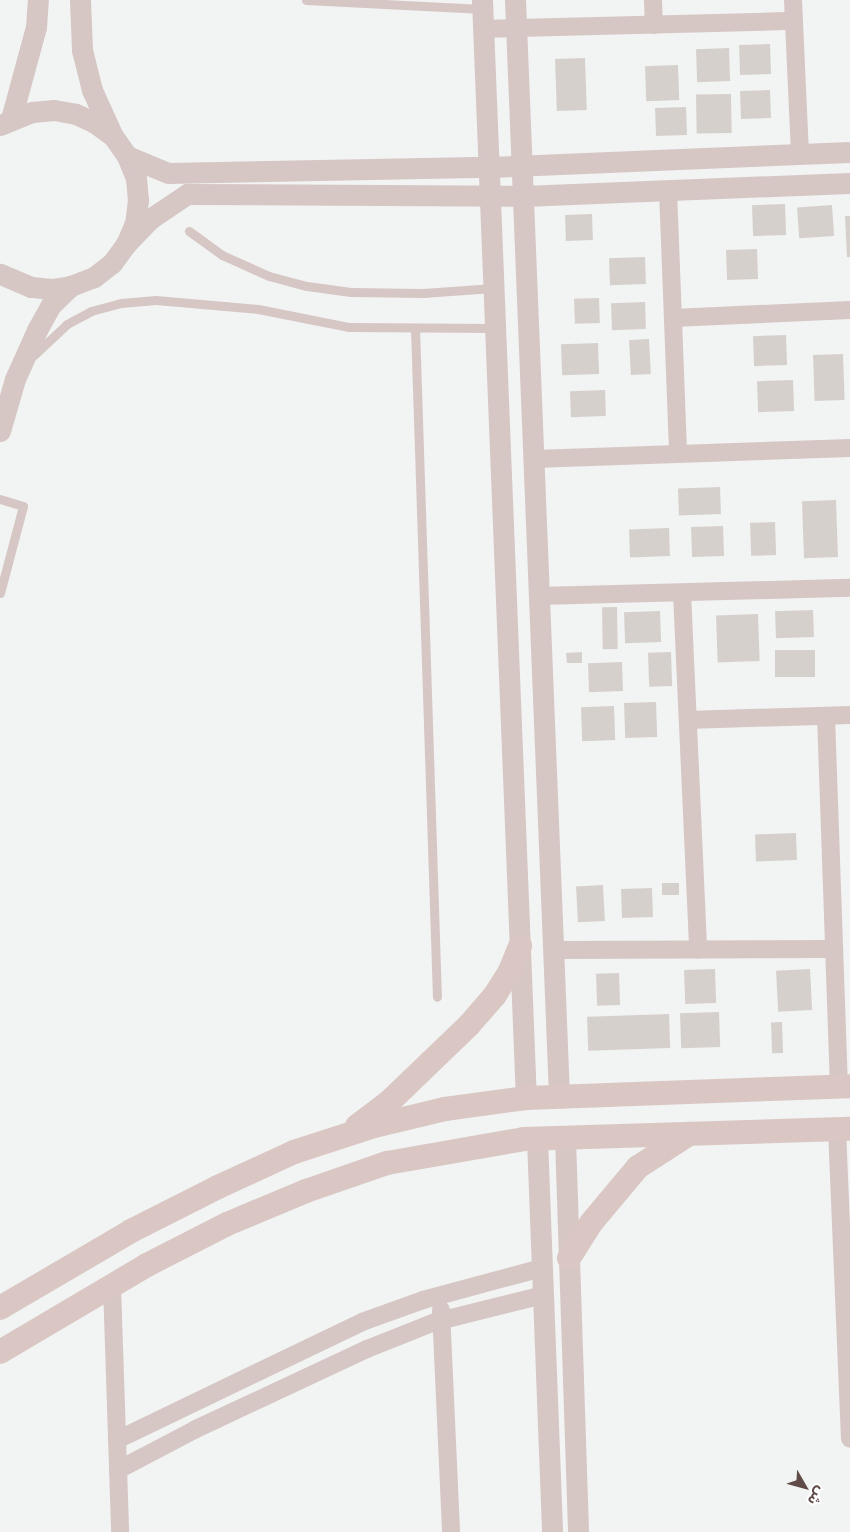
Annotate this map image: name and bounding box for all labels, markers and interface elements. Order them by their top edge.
north arrow [780,1462,830,1512]
text: ش [805,1484,830,1509]

